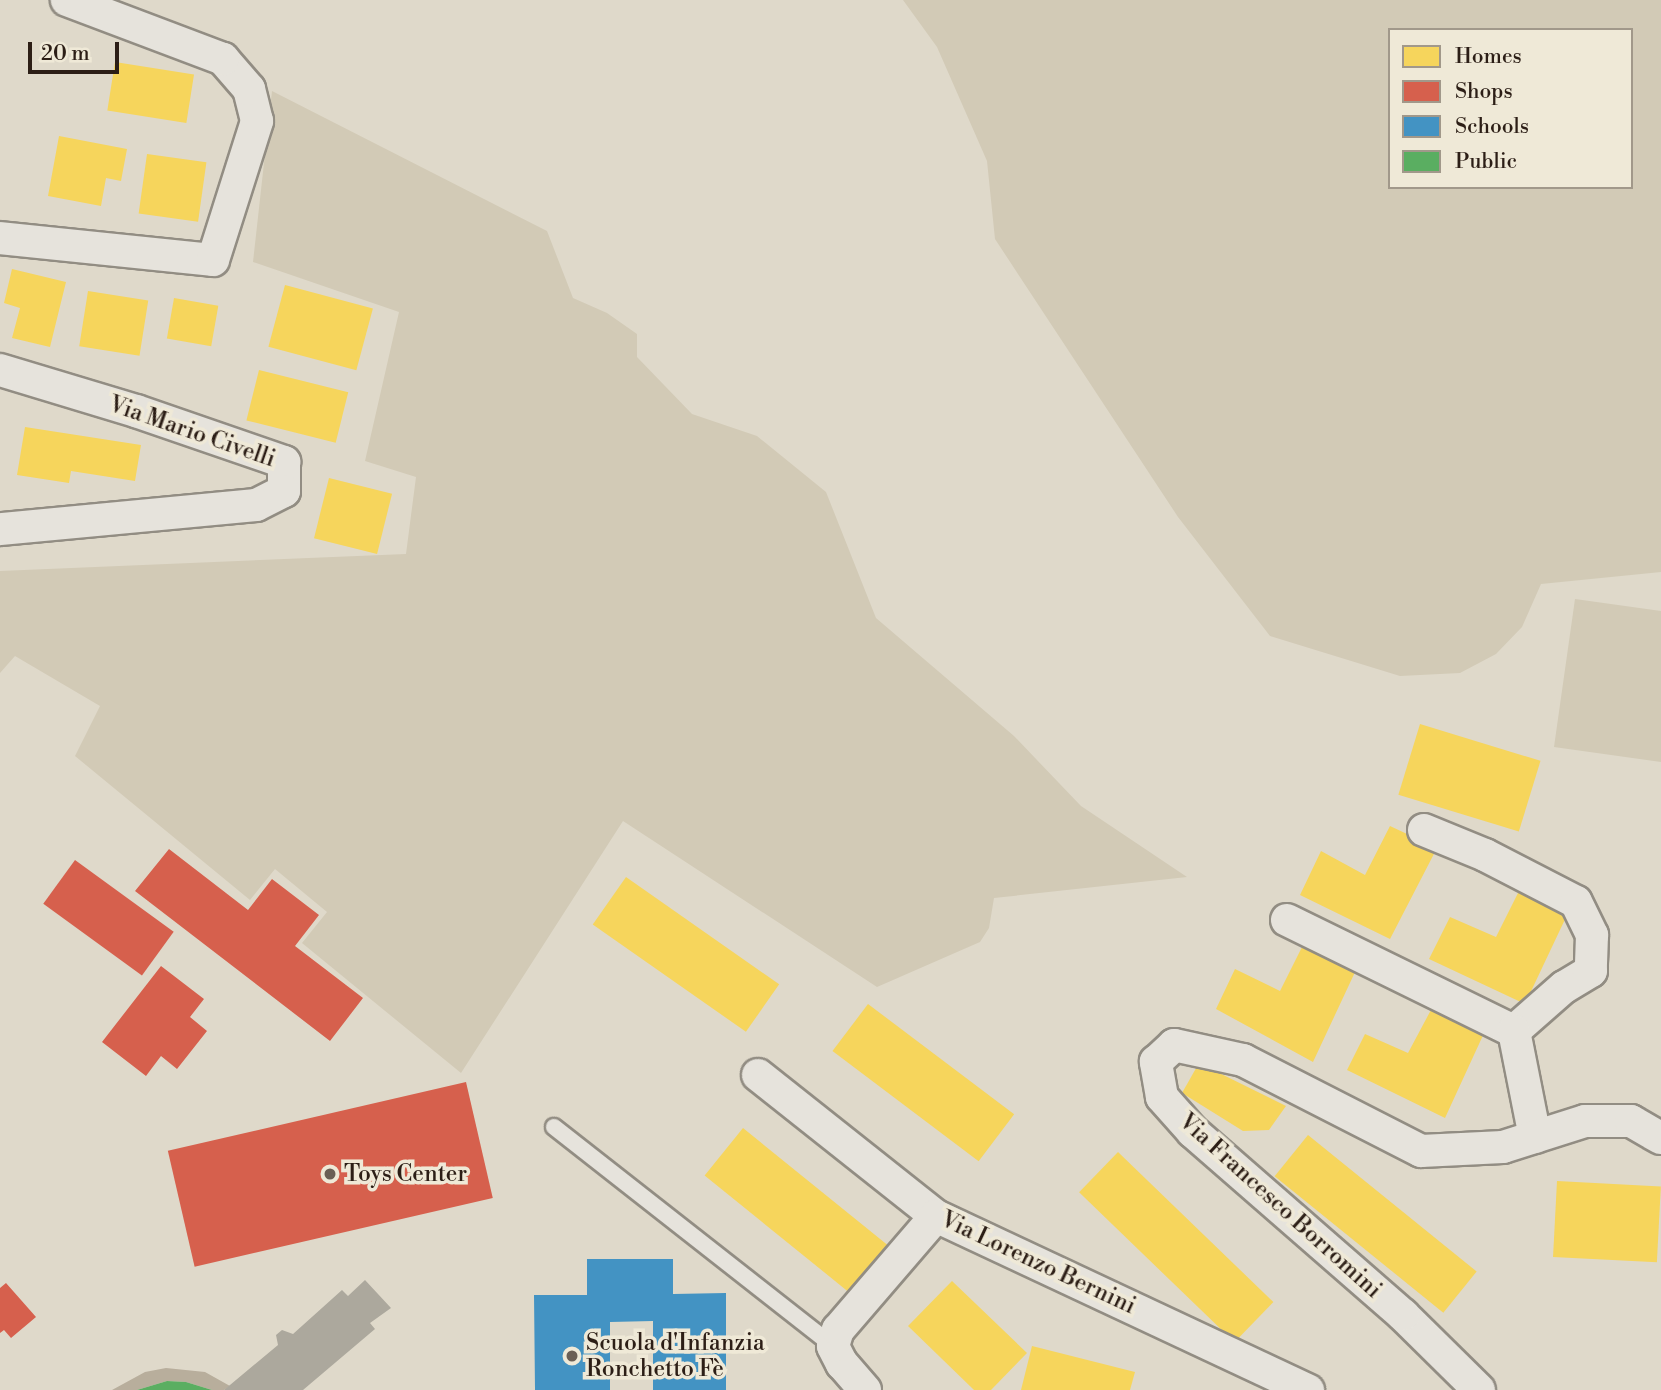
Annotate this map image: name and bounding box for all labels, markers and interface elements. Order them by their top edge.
scale bar [32,28,122,72]
legend [1388,28,1633,189]
text: 20 m [41,41,90,67]
text: Homes [1455,44,1522,70]
text: Shops [1455,79,1513,105]
text: Schools [1455,114,1529,140]
text: Public [1455,149,1517,175]
street label: Via Mario Civelli [105,391,279,473]
street label: Via Francesco Borromini [1173,1108,1387,1304]
place label: Toys Center [344,1160,467,1188]
marker: Toys Center [322,1166,338,1182]
street label: Via Lorenzo Bernini [936,1206,1140,1320]
place label: Scuola d'Infanzia Ronchetto Fè [586,1329,765,1383]
marker: Scuola d'Infanzia Ronchetto Fè [564,1348,580,1364]

